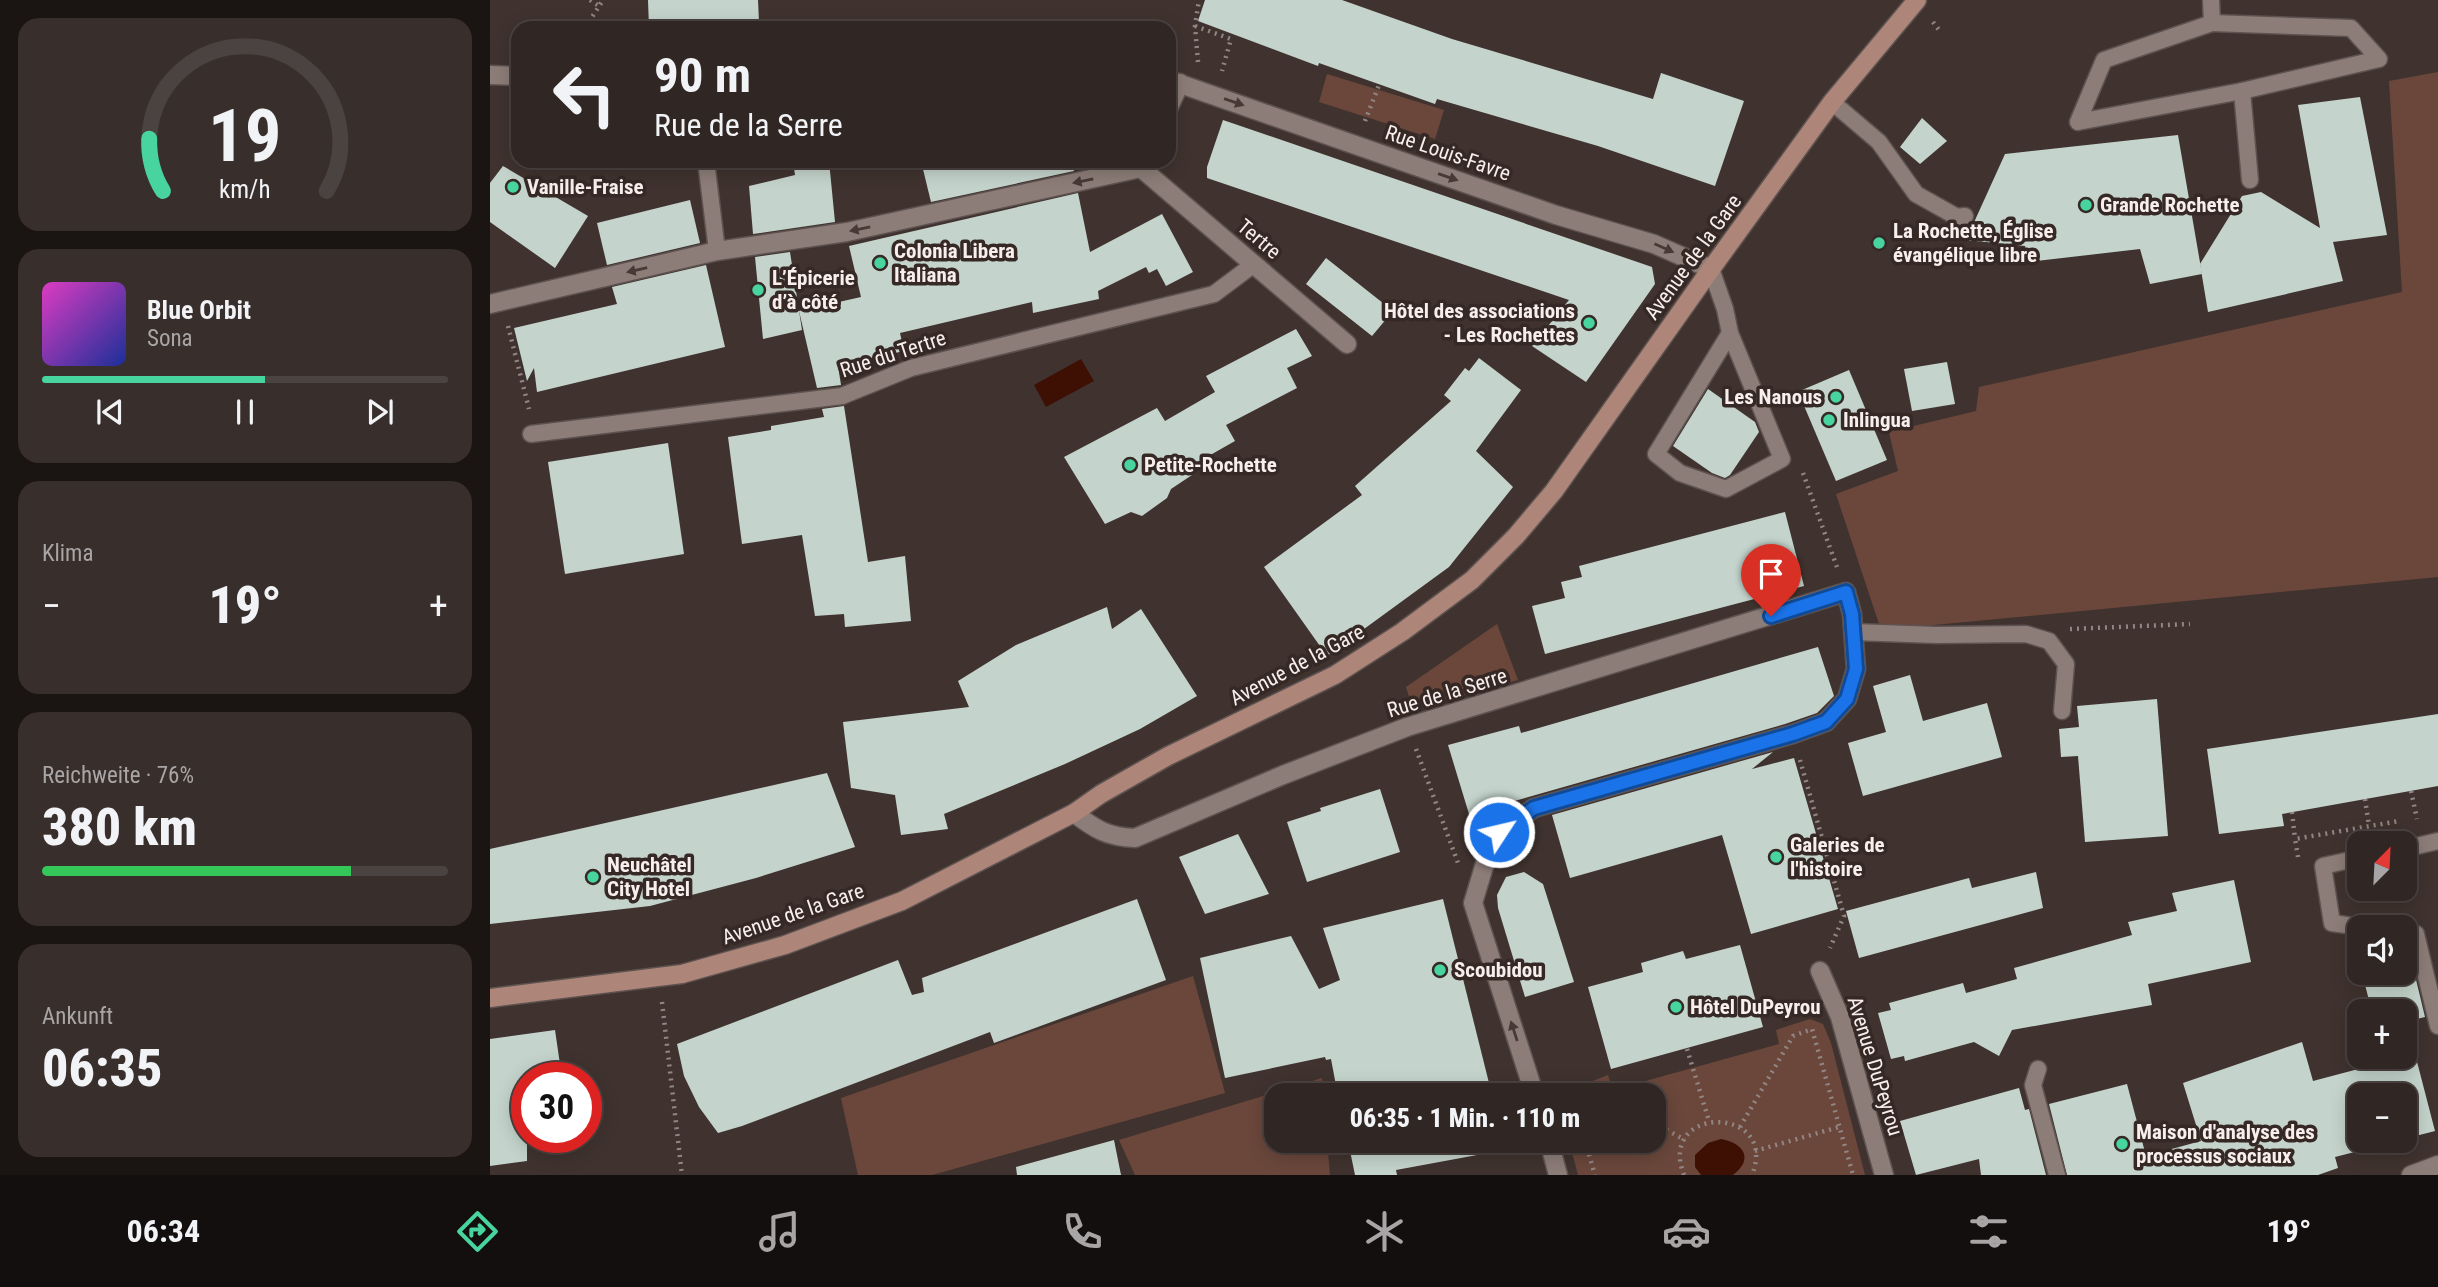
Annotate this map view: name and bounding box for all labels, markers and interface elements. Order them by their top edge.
text: 90 m [654,47,751,104]
icon: left [539,49,630,140]
text: 19 [208,93,282,179]
one-way arrow [1223,97,1244,108]
text: Rue de la Serre [654,106,843,144]
street label: Rue Louis-Favre [1382,120,1514,186]
one-way arrow [1438,172,1459,183]
text: km/h [219,175,271,204]
place label: Vanille-Fraise [527,175,644,199]
one-way arrow [1072,176,1094,187]
marker: Vanille-Fraise [505,179,521,195]
street label: Avenue de la Gare [1640,190,1746,324]
place label: Grande Rochette [2100,193,2240,217]
marker: Grande Rochette [2078,197,2094,213]
street label: Tertre [1233,214,1286,264]
place label: La Rochette, Église évangélique libre [1893,219,2054,267]
one-way arrow [849,224,871,235]
marker: La Rochette, Église évangélique libre [1871,235,1887,251]
place label: Colonia Libera Italiana [894,239,1015,287]
one-way arrow [1654,243,1675,254]
marker: Colonia Libera Italiana [872,255,888,271]
one-way arrow [626,265,648,276]
place label: L’Épicerie d’à côté [772,266,855,314]
marker: L’Épicerie d’à côté [750,282,766,298]
text: Blue Orbit [147,295,251,325]
place label: Hôtel des associations - Les Rochettes [1384,299,1575,347]
marker: Hôtel des associations - Les Rochettes [1581,315,1597,331]
text: Sona [147,325,193,352]
street label: Rue du Tertre [837,326,949,382]
place label: Les Nanous [1724,385,1822,409]
marker: Les Nanous [1828,389,1844,405]
icon: previous [91,393,129,431]
icon: pause [226,393,264,431]
icon: next [361,393,399,431]
place label: Inlingua [1843,408,1911,432]
marker: Inlingua [1821,412,1837,428]
place label: Petite-Rochette [1144,453,1277,477]
marker: Petite-Rochette [1122,457,1138,473]
text: Klima [42,540,93,567]
pin [1741,544,1801,616]
icon: arrive [1752,555,1790,593]
text: 19° [208,575,282,636]
text: − [42,584,61,628]
text: + [429,584,448,628]
street label: Avenue de la Gare [1226,619,1368,710]
street label: Rue de la Serre [1384,663,1510,723]
text: Reichweite · 76% [42,762,194,789]
position arrow [1462,795,1536,869]
text: 380 km [42,797,197,858]
north arrow [2347,831,2417,901]
map controls [2347,831,2417,1153]
place label: Galeries de l'histoire [1790,833,1885,881]
marker: Galeries de l'histoire [1768,849,1784,865]
place label: Neuchâtel City Hotel [607,853,692,901]
marker: Neuchâtel City Hotel [585,869,601,885]
street label: Avenue de la Gare [719,878,867,950]
button: sound [2347,915,2417,985]
place label: Scoubidou [1454,958,1543,982]
marker: Scoubidou [1432,962,1448,978]
street label: Avenue DuPeyrou [1842,994,1908,1138]
place label: Hôtel DuPeyrou [1690,995,1821,1019]
marker: Hôtel DuPeyrou [1668,999,1684,1015]
button: + [2347,999,2417,1069]
text: Ankunft [42,1003,113,1030]
one-way arrow [1508,1020,1519,1041]
text: 06:35 [42,1038,162,1099]
speed limit sign: 30 [511,1062,602,1153]
button: − [2347,1083,2417,1153]
text: 06:35 · 1 Min. · 110 m [1350,1103,1580,1133]
place label: Maison d'analyse des processus sociaux [2136,1120,2315,1168]
marker: Maison d'analyse des processus sociaux [2114,1136,2130,1152]
icon: directions [453,1207,502,1256]
icon: music [755,1207,804,1256]
icon: phone [1058,1207,1107,1256]
icon: climate [1360,1207,1409,1256]
icon: car [1662,1207,1711,1256]
icon: filters [1964,1207,2013,1256]
text: 06:34 [127,1212,200,1250]
text: 19° [2267,1212,2311,1250]

